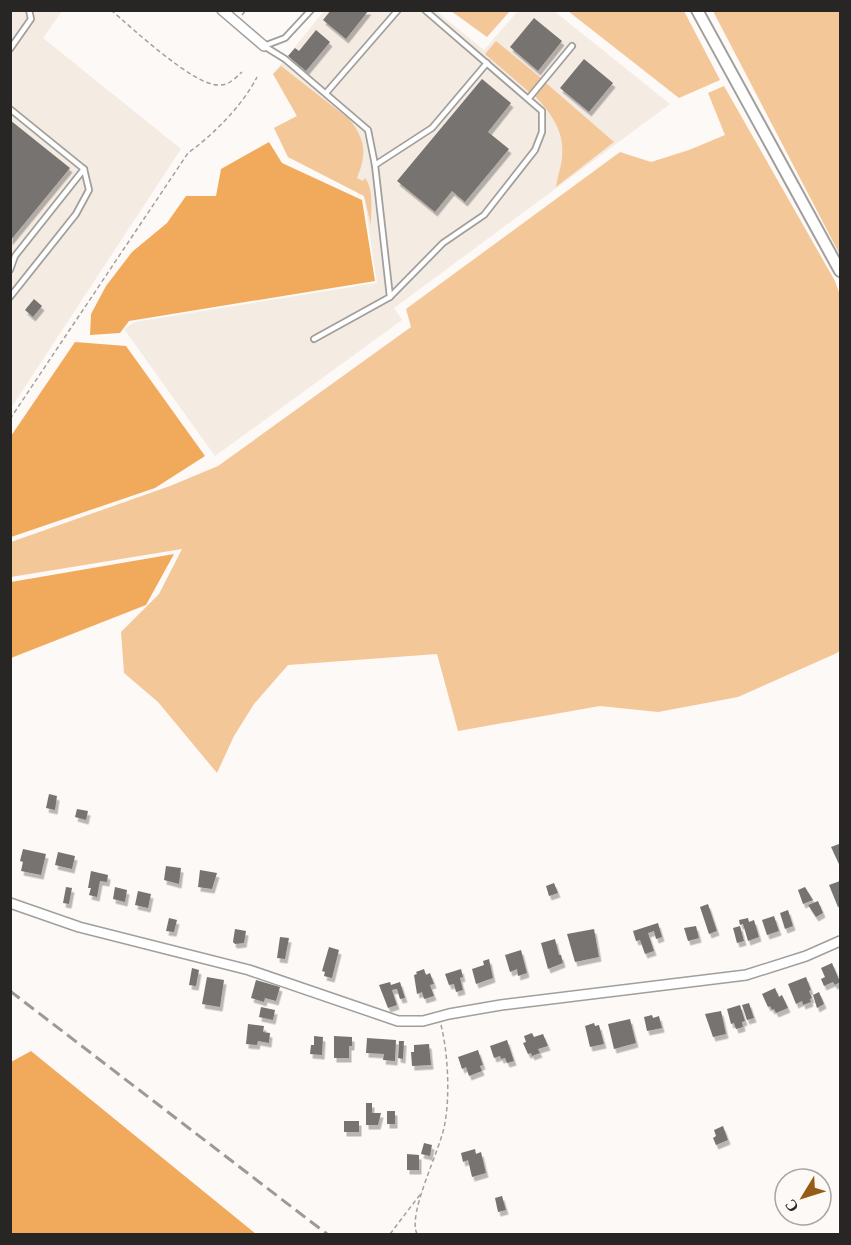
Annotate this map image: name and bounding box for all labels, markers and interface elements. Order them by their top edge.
north arrow [773,1167,833,1227]
text: С [781,1196,802,1216]

